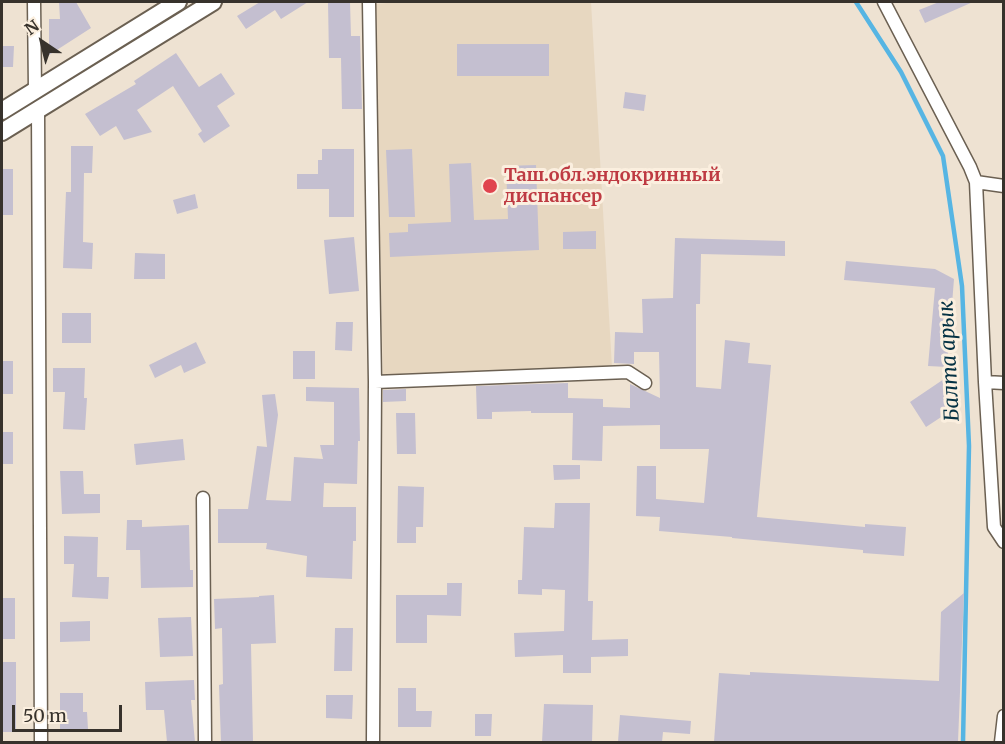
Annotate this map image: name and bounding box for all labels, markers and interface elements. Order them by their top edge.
north arrow [12,12,72,72]
text: N [21,15,43,39]
place label: Таш.обл.эндокринный диспансер [504,165,721,207]
marker: Таш.обл.эндокринный диспансер [481,177,499,195]
water label: Балта арык [935,300,965,422]
scale bar [15,693,124,731]
text: 50 m [23,704,67,727]

